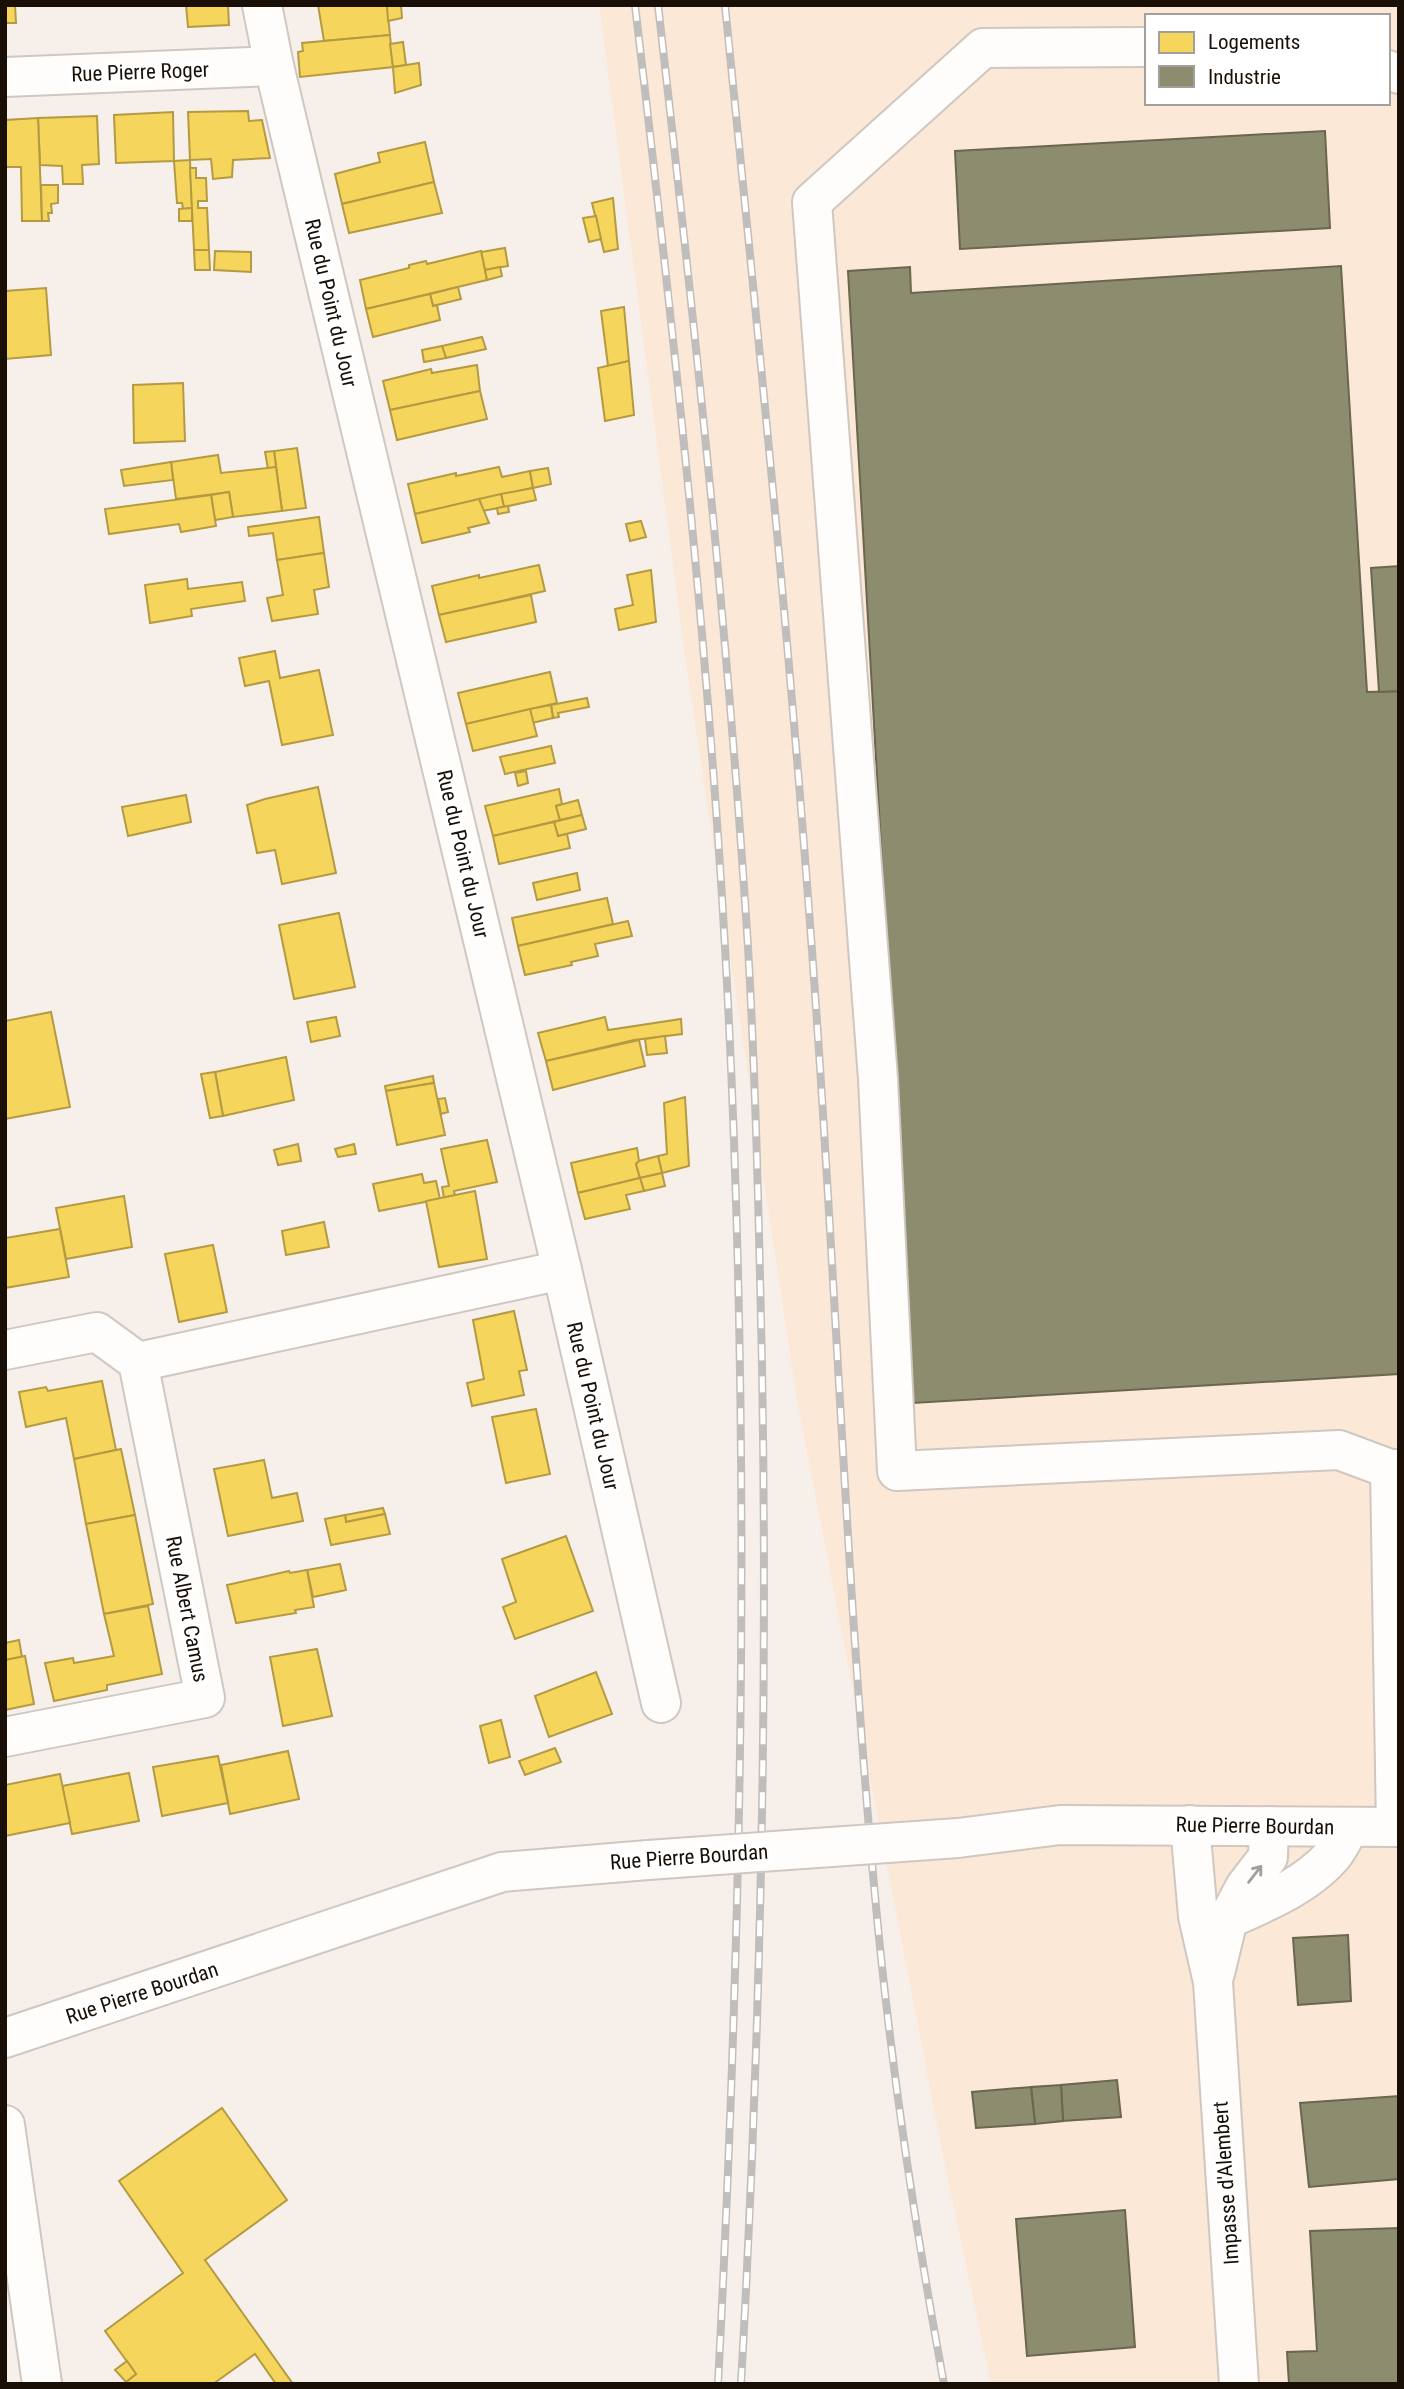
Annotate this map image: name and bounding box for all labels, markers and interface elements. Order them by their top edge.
legend [1145,14,1390,105]
text: Logements [1208,30,1300,54]
street label: Rue Pierre Roger [71,58,209,86]
text: Industrie [1208,65,1281,89]
street label: Rue du Point du Jour [300,216,362,390]
street label: Rue du Point du Jour [432,767,494,941]
street label: Rue du Point du Jour [562,1319,624,1493]
street label: Rue Albert Camus [161,1534,213,1684]
street label: Rue Pierre Bourdan [1176,1813,1334,1839]
street label: Rue Pierre Bourdan [609,1839,769,1875]
one-way arrow [1248,1865,1263,1884]
street label: Rue Pierre Bourdan [63,1957,221,2029]
street label: Impasse d'Alembert [1208,2100,1244,2266]

